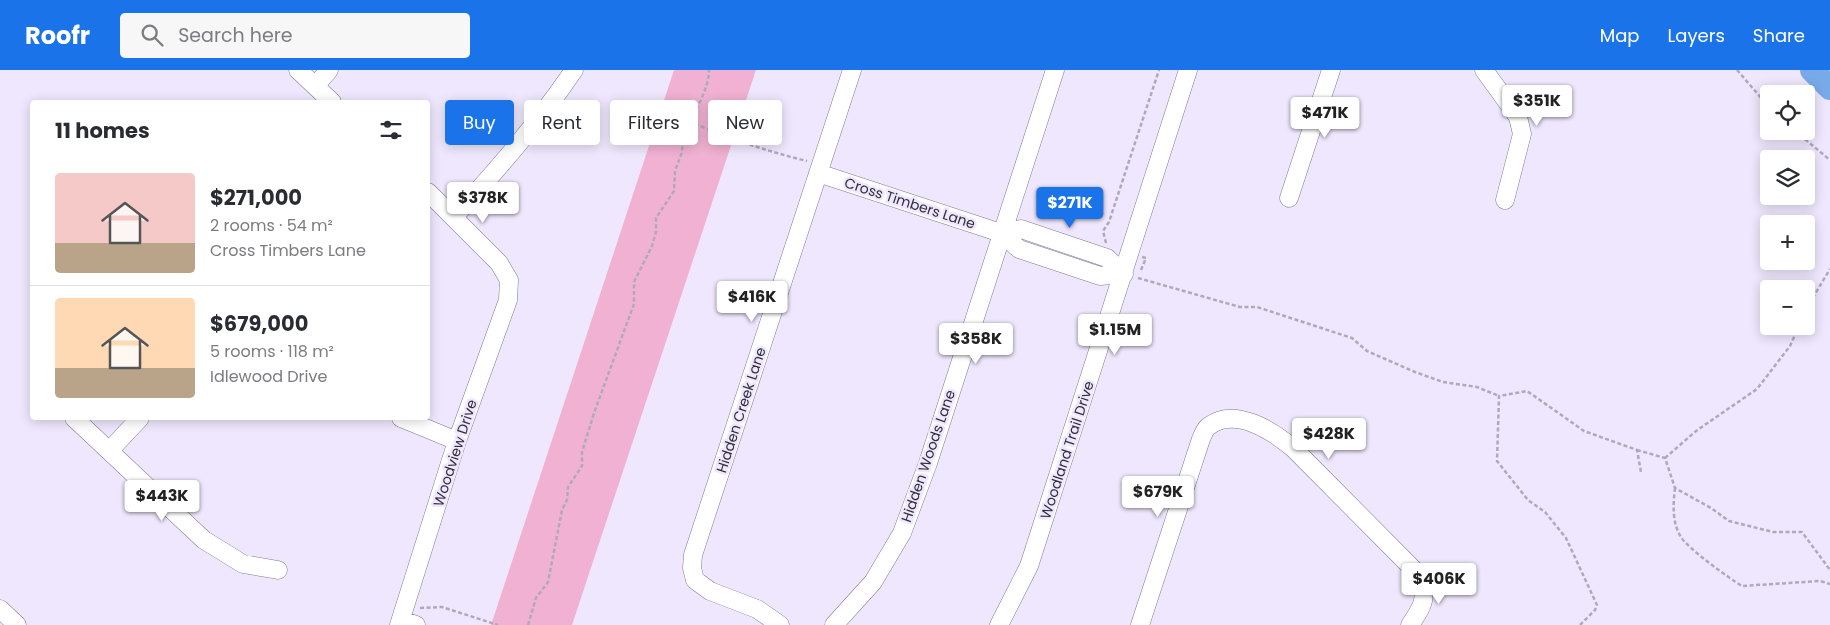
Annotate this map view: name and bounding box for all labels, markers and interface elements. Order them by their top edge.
search box [120,13,470,58]
text: Roofr [25,19,90,52]
icon: search [138,21,166,49]
text: Search here [178,22,293,49]
text: Map [1600,23,1640,48]
text: Layers [1668,23,1725,48]
text: Share [1753,23,1805,48]
pin: $351K [1502,85,1572,127]
map controls [1760,85,1815,335]
button: locate [1760,85,1815,140]
text: $351K [1513,89,1561,112]
pin: $471K [1290,97,1360,139]
chip: Buy [445,100,514,145]
chip: Rent [524,100,600,145]
chip: Filters [610,100,698,145]
chip: New [708,100,782,145]
text: $471K [1301,101,1349,124]
text: 11 homes [55,116,150,145]
icon: filters [377,116,405,144]
button: layers [1760,150,1815,205]
street label: Cross Timbers Lane [842,172,978,234]
pin: $378K [448,182,518,224]
text: $271,000 [210,183,302,212]
text: $378K [458,186,508,209]
pin: $271K [1035,186,1105,229]
text: $271K [1047,191,1093,214]
icon: home [95,193,155,253]
text: 2 rooms · 54 m² [210,214,333,237]
button: + [1760,215,1815,270]
text: Cross Timbers Lane [210,239,366,262]
pin: $416K [717,280,787,323]
button: − [1760,280,1815,335]
text: $416K [728,285,776,308]
text: $679,000 [210,309,308,338]
pin: $1.15M [1074,314,1156,356]
icon: home [95,318,155,378]
text: $1.15M [1089,318,1141,341]
pin: $358K [941,322,1011,365]
text: $358K [950,327,1002,350]
text: 5 rooms · 118 m² [210,340,334,363]
street label: Hidden Creek Lane [711,344,771,475]
text: Idlewood Drive [210,365,327,388]
street label: Woodland Trail Drive [1035,378,1099,522]
street label: Hidden Woods Lane [896,387,960,525]
street label: Woodview Drive [428,397,482,509]
pin: $428K [1294,418,1364,460]
text: $428K [1303,422,1355,445]
pin: $679K [1123,476,1193,518]
pin: $443K [127,480,197,522]
text: $679K [1133,480,1183,503]
text: $443K [135,484,189,507]
pin: $406K [1404,562,1474,605]
text: $406K [1412,567,1466,590]

